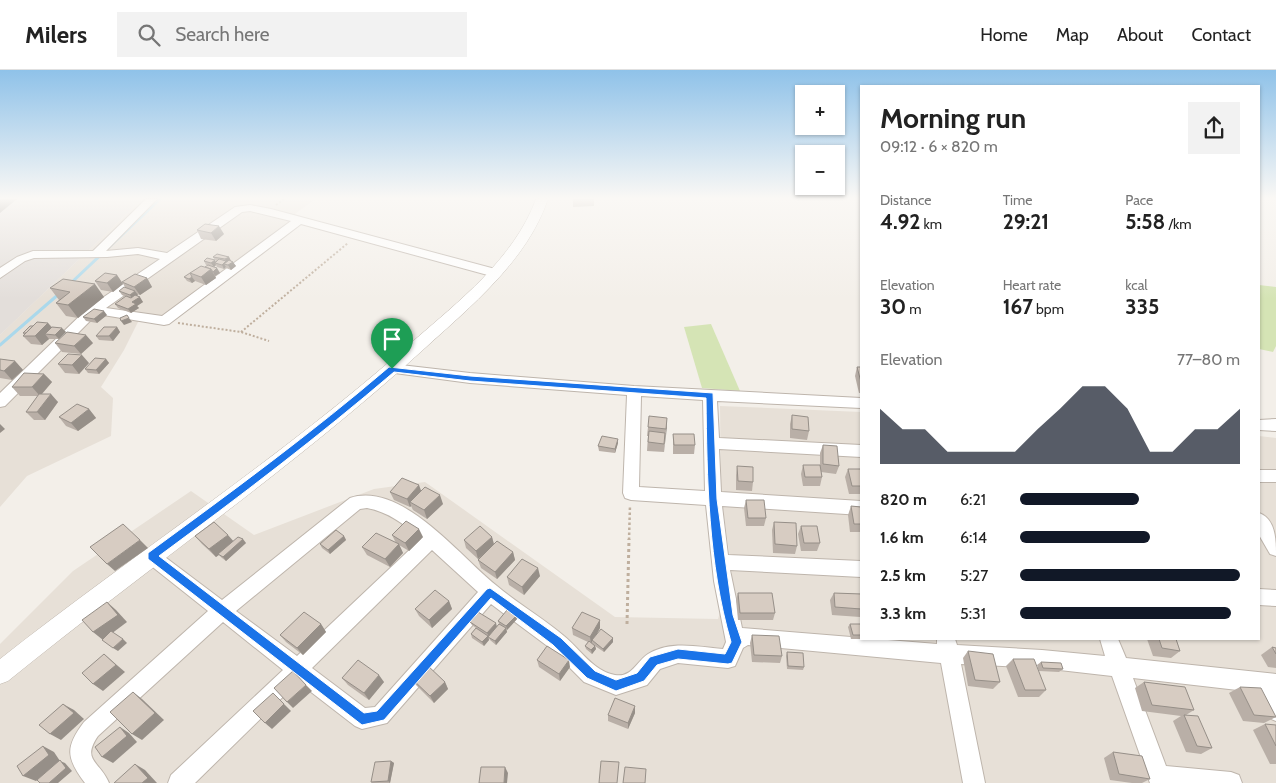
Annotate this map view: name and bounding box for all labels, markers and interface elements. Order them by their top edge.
search box [117,12,467,57]
text: Milers [25,20,87,49]
icon: search [135,21,163,49]
text: Search here [175,23,270,46]
text: Home [980,24,1028,46]
text: Map [1056,24,1089,46]
text: About [1117,24,1163,46]
text: Contact [1191,24,1251,46]
map controls [795,85,845,195]
button: + [795,85,845,135]
text: Morning run [880,101,1026,135]
button: share [1188,102,1240,154]
text: 09:12 · 6 × 820 m [880,137,998,156]
button: − [795,145,845,195]
text: Distance [880,191,932,209]
text: Time [1003,191,1032,209]
text: Pace [1125,191,1153,209]
text: 4.92 [880,209,920,234]
text: 29:21 [1003,209,1049,234]
text: 5:58 [1125,209,1165,234]
text: km [920,215,942,233]
text: /km [1165,215,1191,233]
text: Elevation [880,276,935,294]
text: Heart rate [1003,276,1061,294]
text: kcal [1125,276,1148,294]
text: 30 [880,294,906,319]
text: 167 [1003,294,1033,319]
text: 335 [1125,294,1159,319]
text: m [906,300,922,318]
text: bpm [1033,300,1064,318]
pin [371,318,413,369]
icon: arrive [378,325,406,353]
text: Elevation [880,350,943,369]
text: 77–80 m [1177,350,1240,369]
text: 820 m [880,490,927,509]
text: 6:21 [960,490,986,509]
text: 1.6 km [880,528,924,547]
text: 6:14 [960,528,987,547]
text: 2.5 km [880,566,926,585]
text: 5:27 [960,566,988,585]
text: 3.3 km [880,604,926,623]
text: 5:31 [960,604,986,623]

